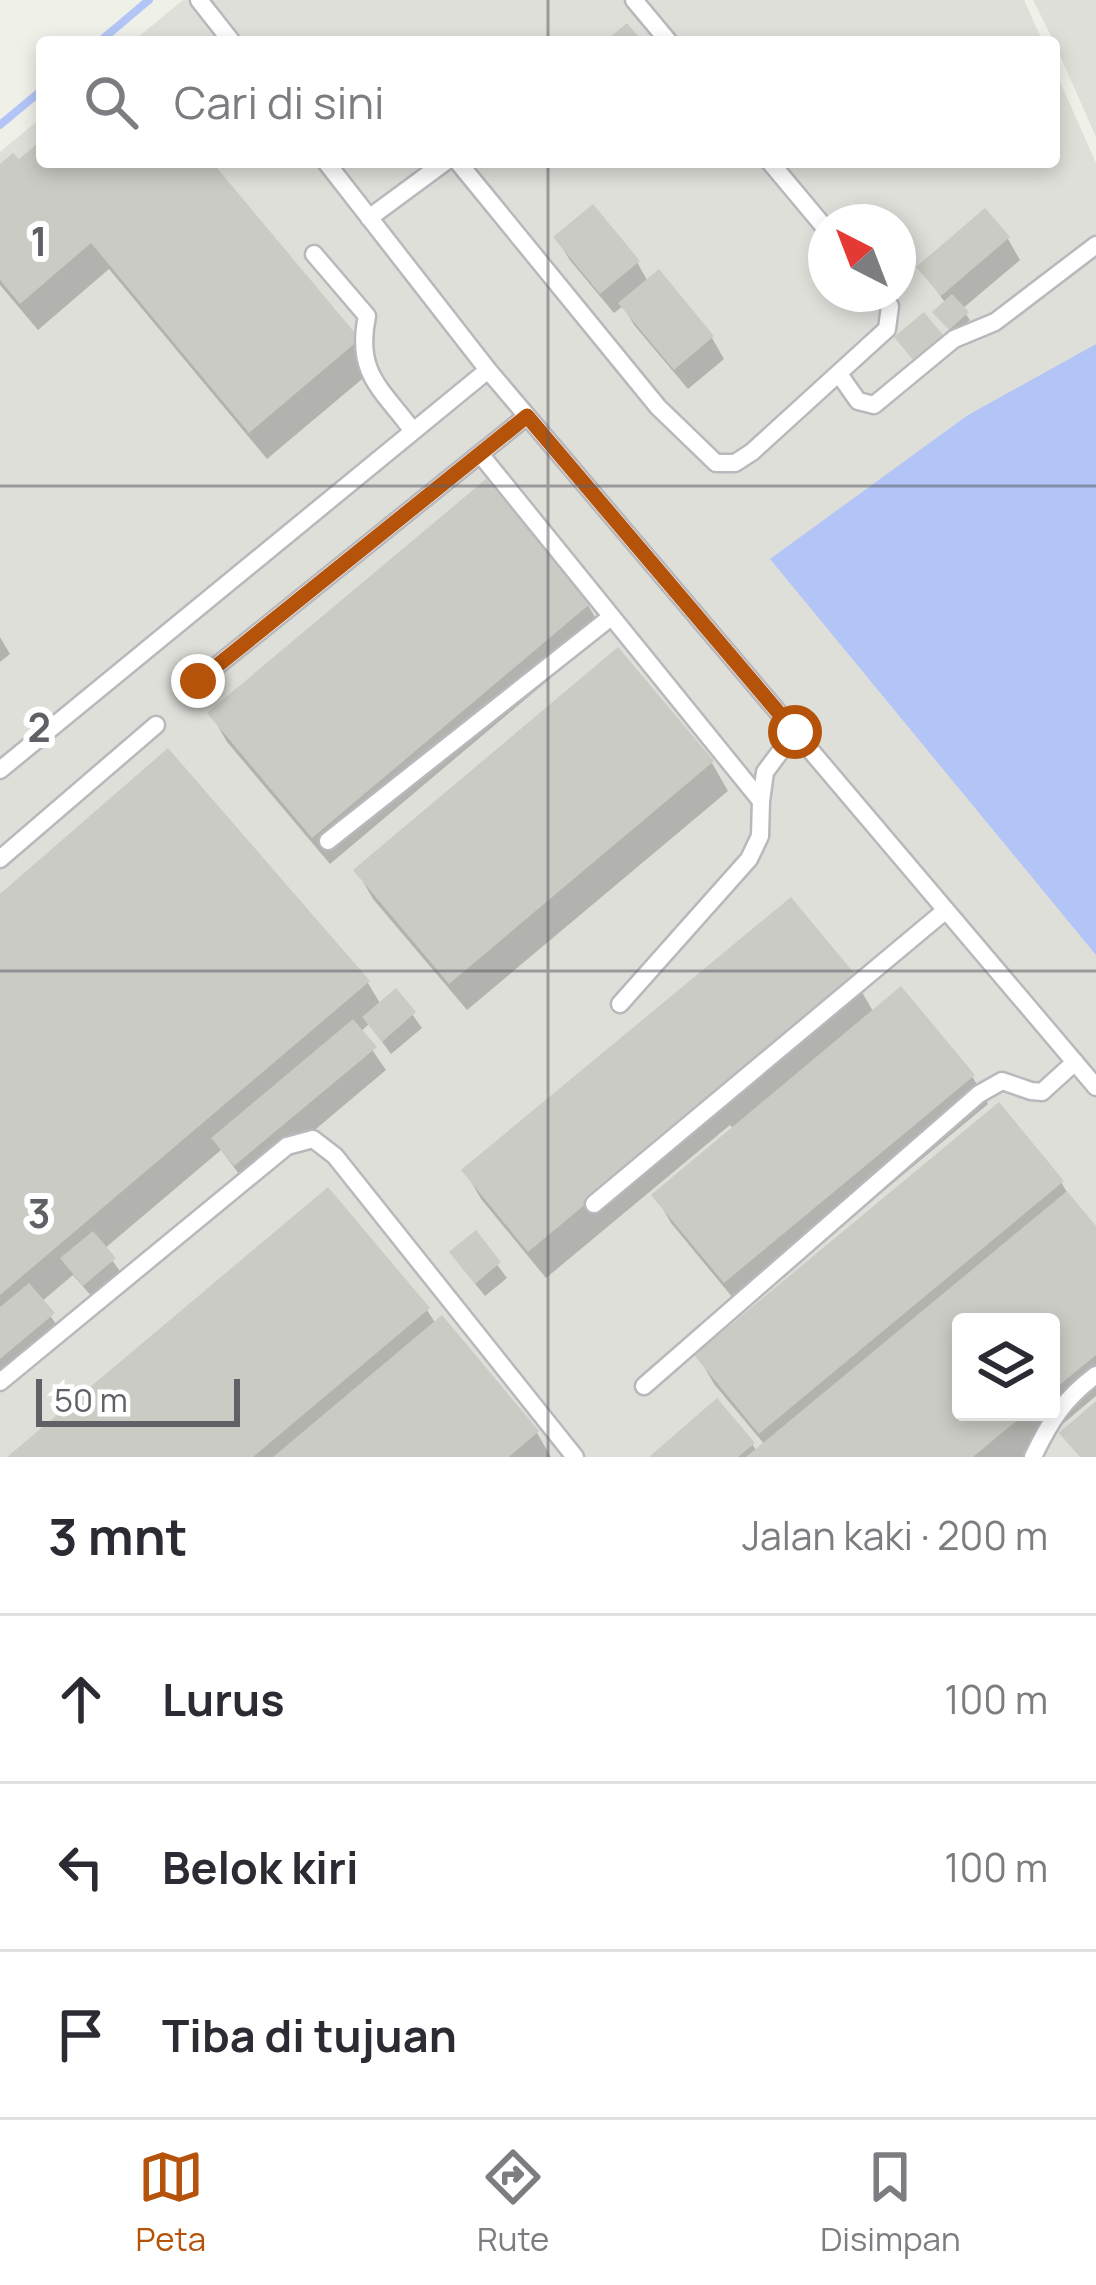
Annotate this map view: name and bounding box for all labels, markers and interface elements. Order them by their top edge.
search box [36,36,1060,168]
icon: search [78,69,144,135]
text: Cari di sini [174,71,384,133]
north arrow [808,204,916,312]
text: 1 [30,214,48,268]
route end [171,654,225,708]
text: 2 [27,700,51,754]
route start [768,705,822,759]
text: 3 [28,1186,50,1240]
map controls [952,1313,1060,1421]
button: layers [952,1313,1060,1421]
scale bar [36,1373,240,1426]
text: 50 m [54,1377,128,1422]
text: 3 mnt [48,1501,188,1570]
text: Jalan kaki · 200 m [742,1508,1048,1562]
icon: ahead [48,1666,114,1732]
text: Lurus [162,1668,285,1730]
text: 100 m [944,1672,1048,1726]
icon: left [48,1834,114,1900]
text: Belok kiri [162,1836,359,1898]
text: 100 m [944,1840,1048,1894]
icon: arrive [48,2002,114,2068]
text: Tiba di tujuan [162,2004,457,2066]
tab: Peta [135,2144,206,2261]
tab: Rute [477,2144,549,2261]
tab: Disimpan [820,2144,961,2261]

